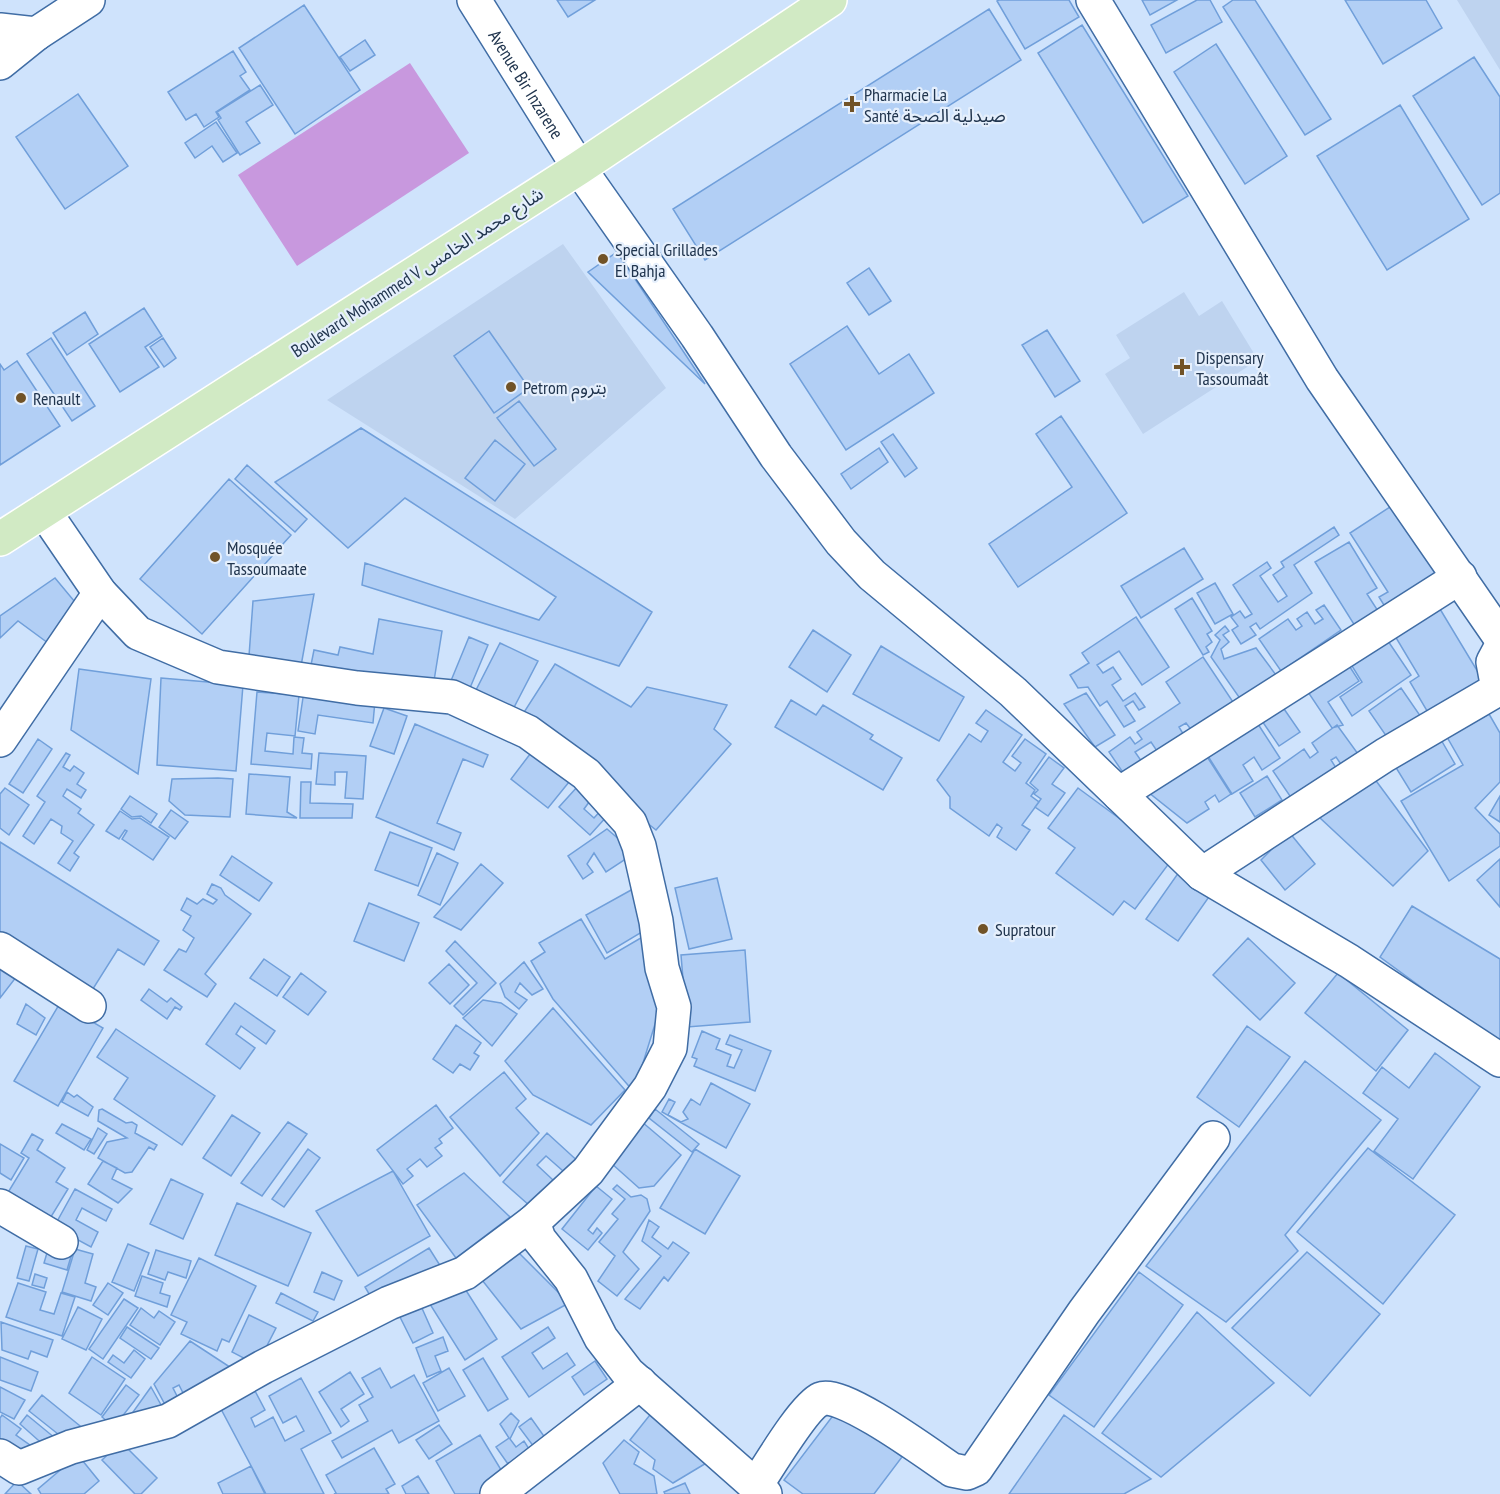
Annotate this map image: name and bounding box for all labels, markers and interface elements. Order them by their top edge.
street label: Avenue Bir Inzarene [484,25,569,143]
place label: Pharmacie La Santé صيدلية الصحة [864,83,1006,127]
marker: Pharmacie La Santé صيدلية الصحة [845,97,859,111]
street label: Boulevard Mohammed V شارع محمد الخامس [287,182,549,365]
place label: Special Grillades El Bahja [615,238,718,282]
marker: Special Grillades El Bahja [596,252,610,266]
place label: Dispensary Tassoumaât [1196,346,1269,390]
marker: Dispensary Tassoumaât [1173,358,1191,376]
place label: Petrom بتروم [523,376,607,402]
marker: Petrom بتروم [504,380,518,394]
place label: Renault [33,387,80,410]
marker: Renault [14,391,28,405]
place label: Mosquée Tassoumaate [227,536,307,580]
marker: Mosquée Tassoumaate [208,550,222,564]
place label: Supratour [995,918,1056,941]
marker: Supratour [976,922,990,936]

